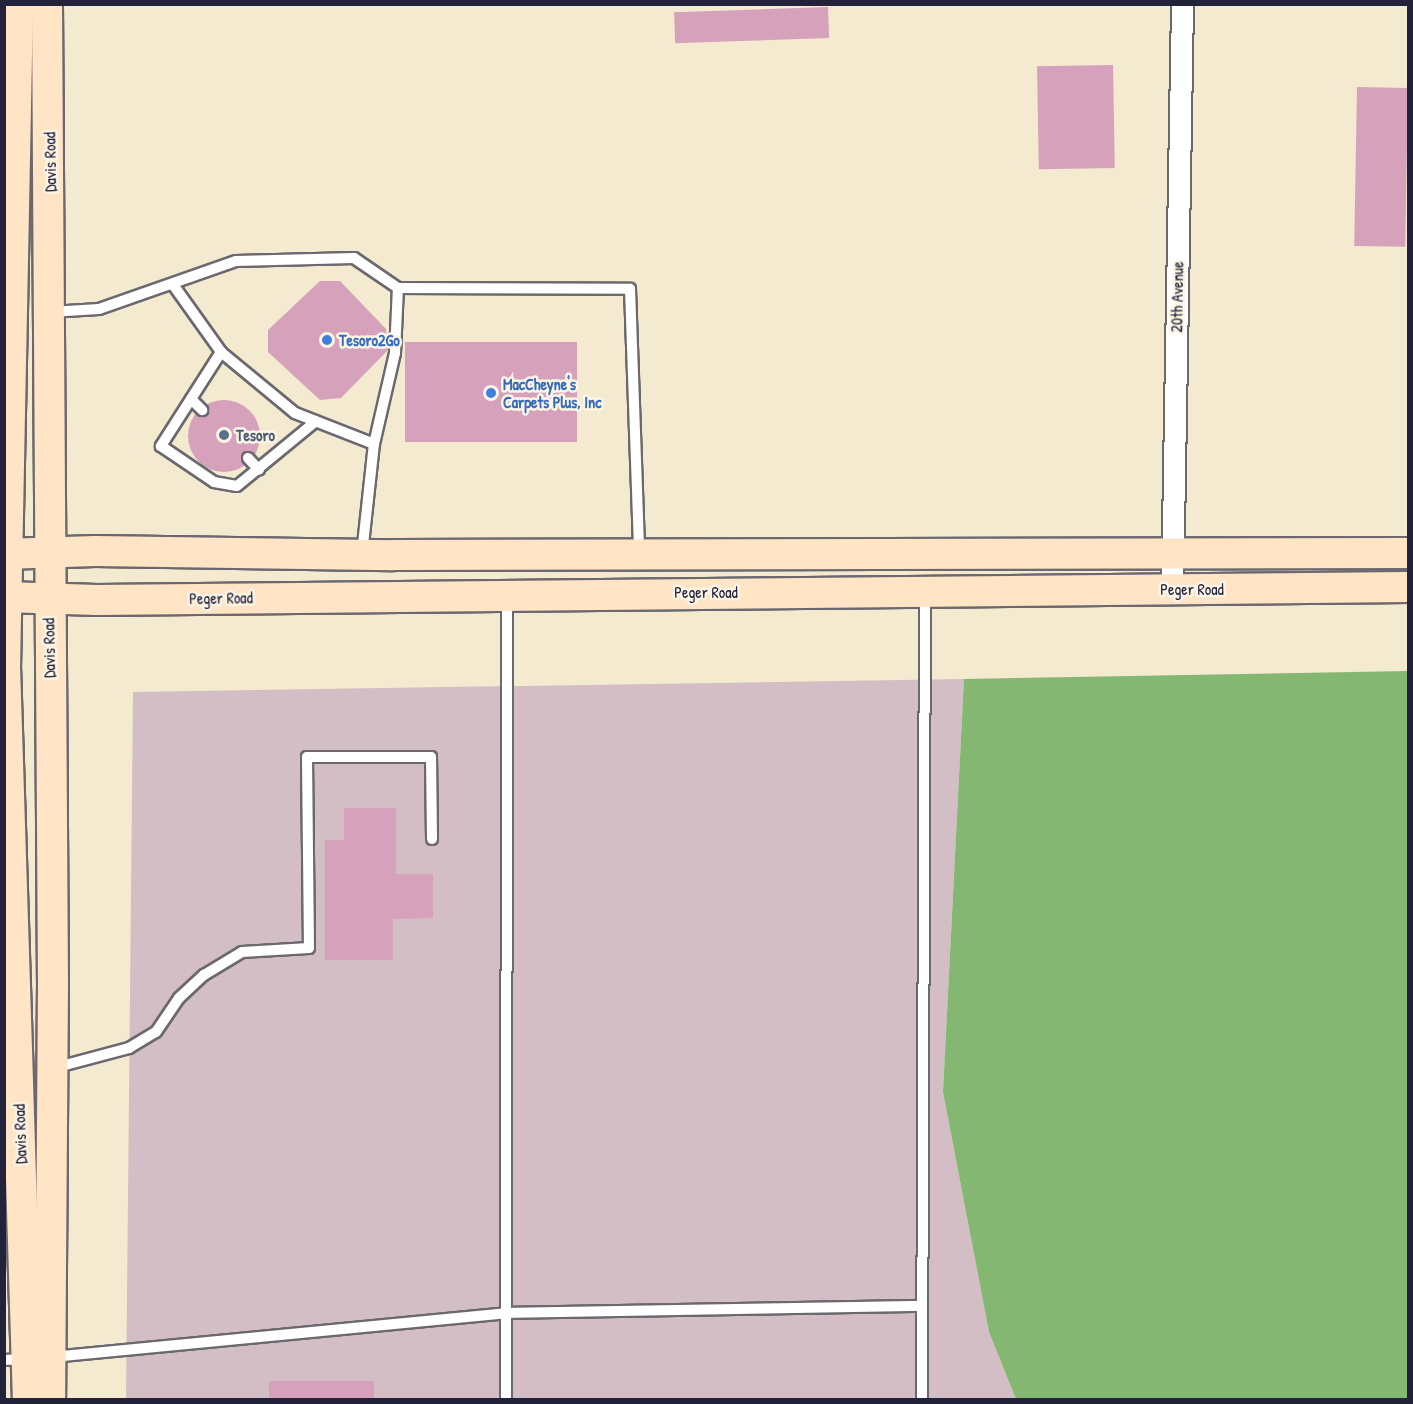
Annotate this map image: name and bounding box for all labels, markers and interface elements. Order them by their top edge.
street label: Davis Road [40,132,60,192]
street label: 20th Avenue [1167,261,1187,333]
place label: Tesoro2Go [339,330,400,350]
marker: Tesoro2Go [320,333,334,347]
place label: MacCheyne's Carpets Plus, Inc [503,374,601,412]
marker: MacCheyne's Carpets Plus, Inc [484,386,498,400]
place label: Tesoro [236,425,275,445]
marker: Tesoro [217,428,231,442]
street label: Peger Road [1160,579,1224,599]
street label: Peger Road [674,582,738,602]
street label: Peger Road [189,588,253,608]
street label: Davis Road [39,618,59,678]
street label: Davis Road [9,1104,31,1164]

